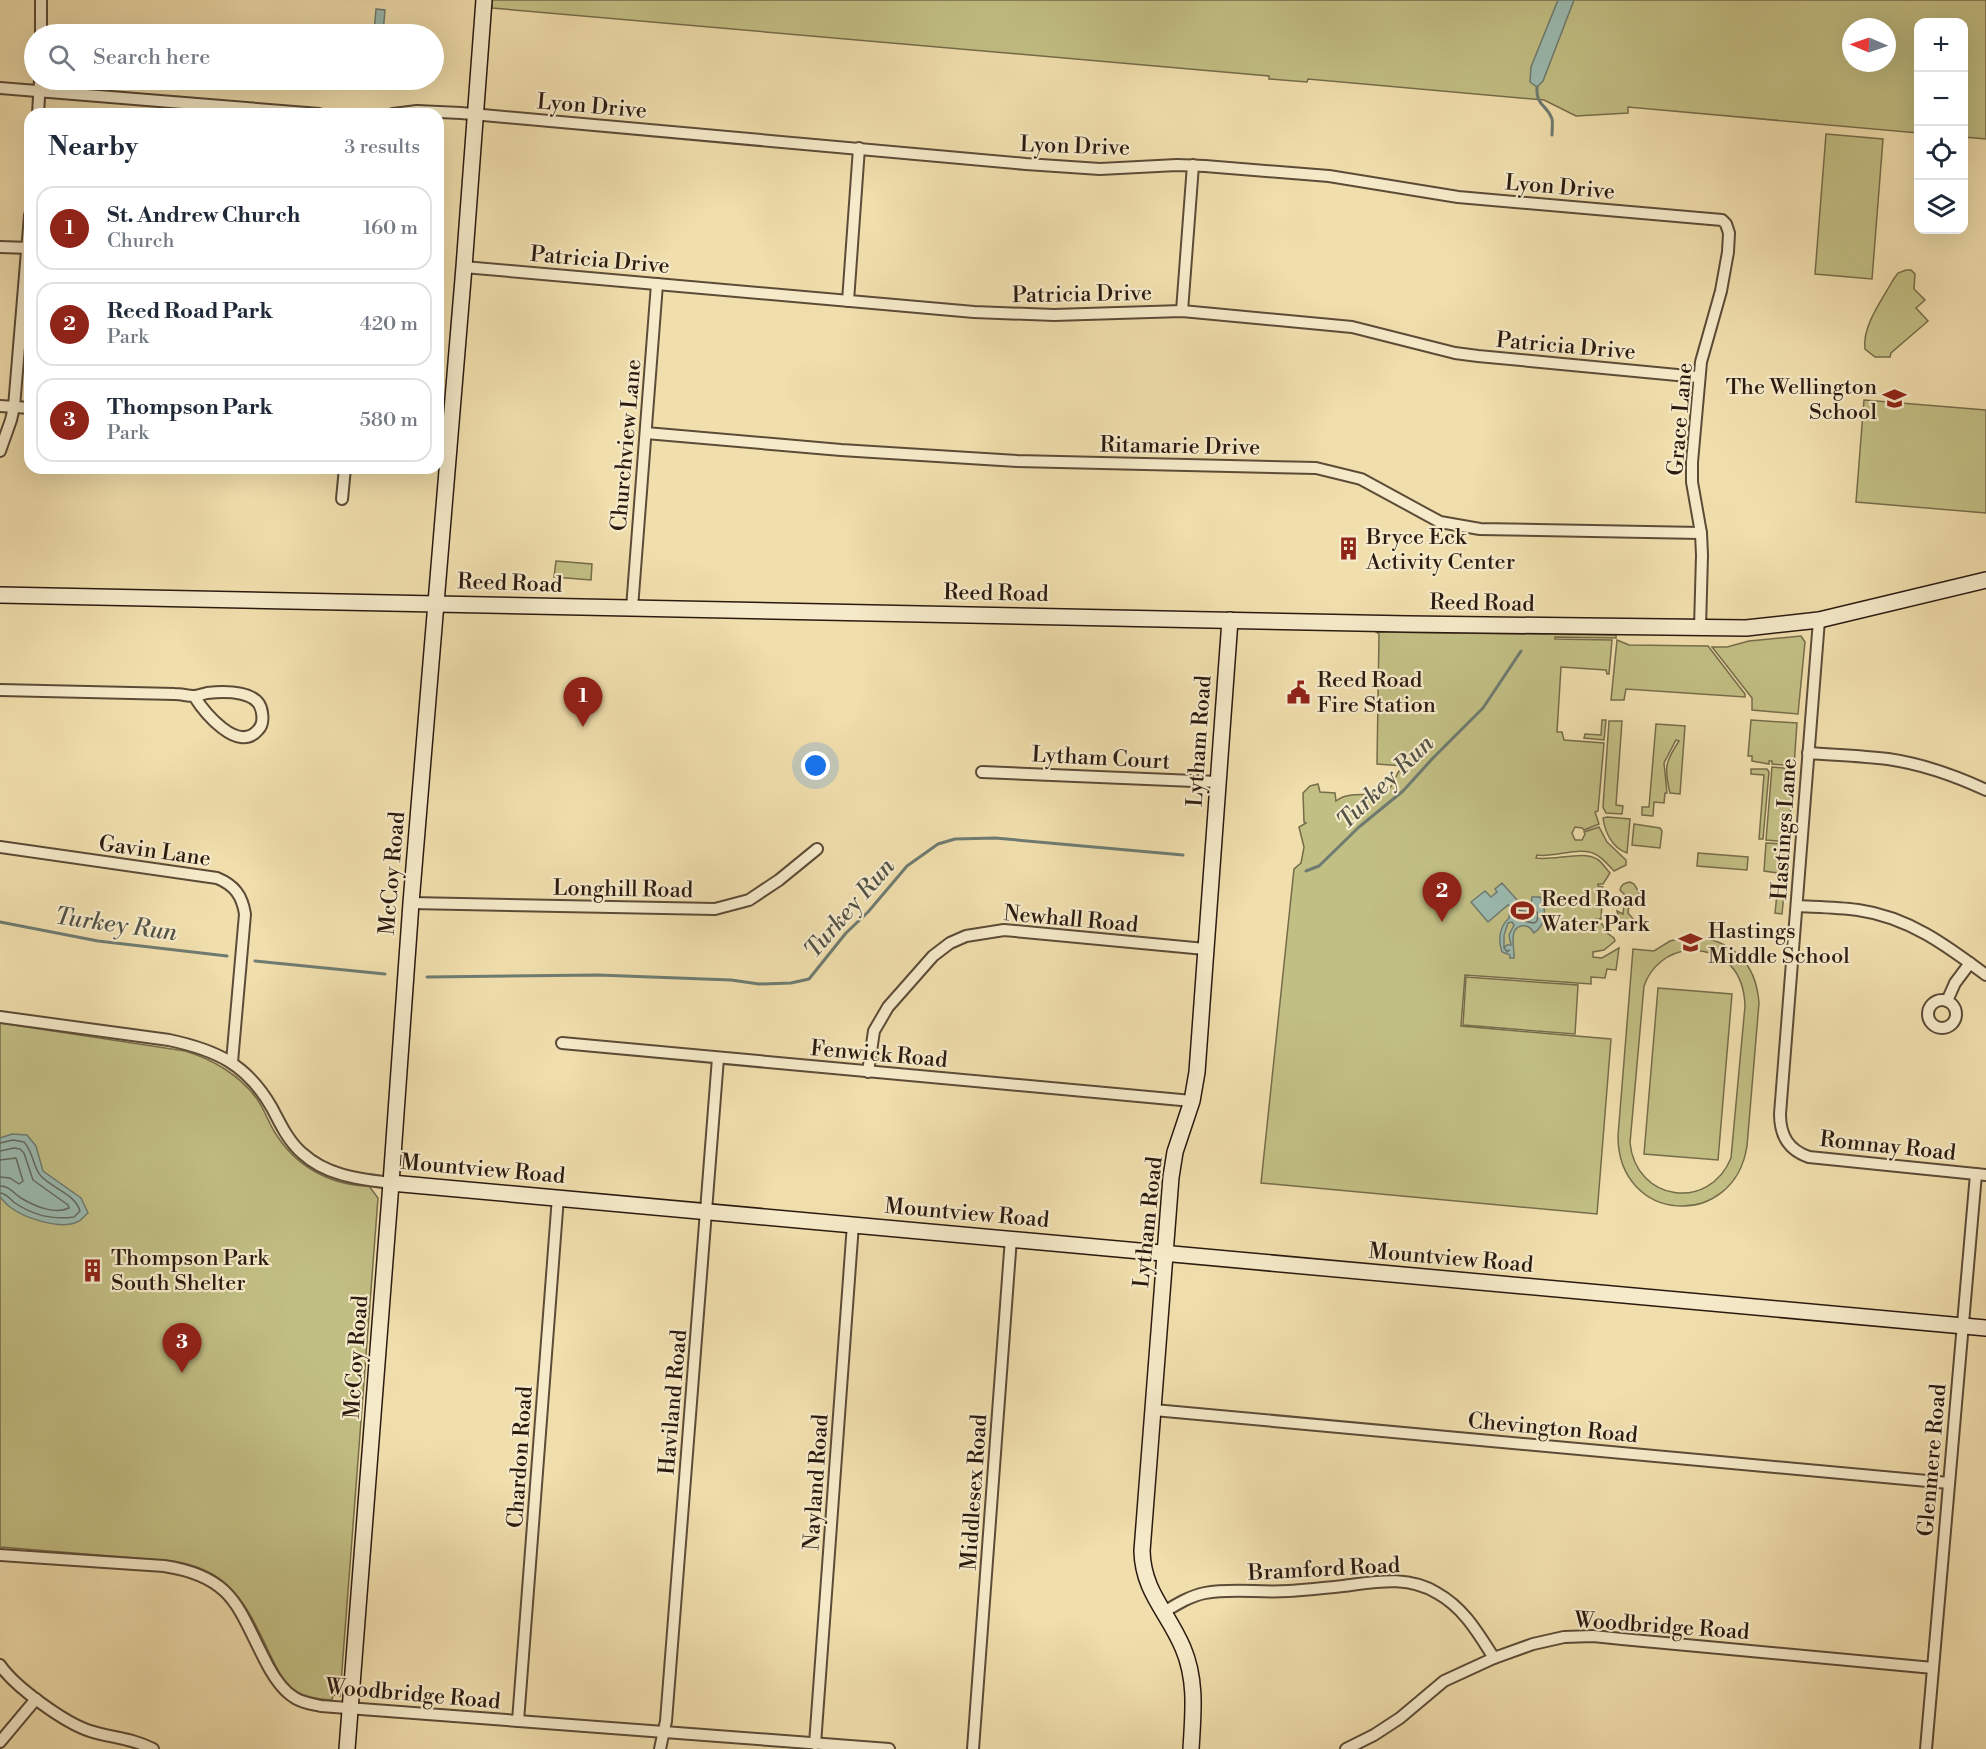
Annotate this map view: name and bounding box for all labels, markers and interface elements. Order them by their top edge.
north arrow [1842,18,1896,72]
map controls [1914,18,1968,234]
button: + [1914,18,1968,72]
search box [24,24,444,90]
icon: search [45,41,78,74]
text: Search here [93,44,210,71]
button: − [1914,72,1968,126]
street label: Lyon Drive [536,88,648,125]
button: locate [1914,126,1968,180]
text: Nearby [48,131,138,163]
street label: Lyon Drive [1019,131,1131,162]
text: 3 results [344,135,420,160]
street label: Lyon Drive [1504,169,1616,206]
button: layers [1914,180,1968,234]
text: St. Andrew Church [107,202,300,229]
text: 1 [65,216,74,241]
text: 160 m [363,216,418,241]
text: Church [107,229,174,254]
street label: Patricia Drive [529,241,671,280]
street label: Patricia Drive [1012,280,1152,309]
text: Reed Road Park [107,298,273,325]
text: 2 [63,312,76,337]
text: 420 m [360,312,418,337]
text: Park [107,325,149,350]
street label: Patricia Drive [1495,327,1637,366]
street label: Churchview Lane [606,358,647,532]
street label: Grace Lane [1662,361,1699,477]
place label: The Wellington School [1726,374,1877,426]
school or university icon: The Wellington School [1882,386,1908,412]
text: Thompson Park [107,394,273,421]
text: 3 [63,408,76,433]
text: 580 m [360,408,418,433]
text: Park [107,421,149,446]
street label: Ritamarie Drive [1099,432,1261,461]
place label: Bryce Eck Activity Center [1365,524,1515,576]
building icon: Bryce Eck Activity Center [1335,536,1361,562]
street label: Reed Road [457,568,564,599]
street label: Reed Road [943,579,1049,608]
street label: Reed Road [1429,589,1535,618]
place label: Reed Road Fire Station [1317,667,1436,719]
street label: Lytham Road [1181,674,1218,808]
pin: 1 [564,678,602,727]
public building icon: Reed Road Fire Station [1286,679,1312,705]
water label: Turkey Run [1331,729,1441,836]
street label: Lytham Court [1031,741,1171,776]
your location [801,751,830,780]
street label: Hastings Lane [1766,757,1803,901]
street label: McCoy Road [374,810,411,936]
street label: Gavin Lane [97,830,213,873]
water label: Turkey Run [798,852,902,965]
pin: 2 [1422,872,1462,922]
street label: Longhill Road [553,875,694,904]
place label: Reed Road Water Park [1540,886,1651,938]
sports icon: Reed Road Water Park [1510,898,1536,924]
street label: Newhall Road [1002,900,1140,939]
water label: Turkey Run [53,902,179,948]
place label: Hastings Middle School [1708,918,1850,970]
school or university icon: Hastings Middle School [1677,930,1703,956]
street label: Fenwick Road [809,1035,949,1074]
street label: Romnay Road [1818,1126,1958,1167]
street label: Mountview Road [399,1149,567,1190]
street label: Lytham Road [1128,1155,1169,1289]
street label: Mountview Road [883,1193,1051,1234]
street label: Mountview Road [1367,1238,1535,1279]
place label: Thompson Park South Shelter [111,1245,270,1297]
building icon: Thompson Park South Shelter [80,1257,106,1283]
street label: McCoy Road [339,1294,374,1420]
pin: 3 [162,1324,201,1373]
street label: Haviland Road [654,1328,693,1476]
street label: Glenmere Road [1912,1382,1953,1538]
street label: Chardon Road [502,1385,539,1529]
street label: Chevington Road [1467,1408,1639,1449]
street label: Nayland Road [798,1413,835,1551]
street label: Middlesex Road [956,1413,993,1571]
street label: Bramford Road [1246,1552,1401,1587]
street label: Woodbridge Road [1572,1607,1751,1646]
street label: Woodbridge Road [323,1673,502,1716]

